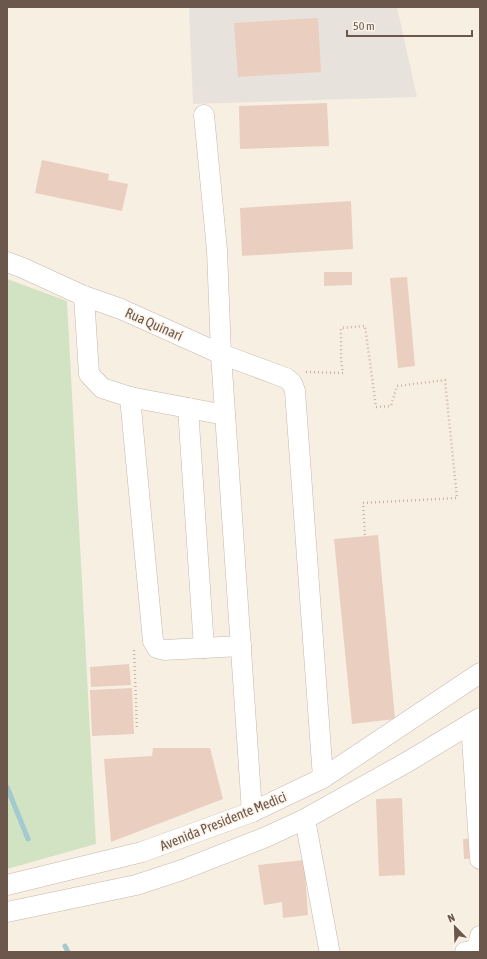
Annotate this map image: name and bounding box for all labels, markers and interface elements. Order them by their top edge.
scale bar [347,12,472,38]
text: 50 m [353,19,375,33]
street label: Rua Quinarí [123,304,185,344]
street label: Avenida Presidente Medici [157,788,289,854]
north arrow [435,907,475,947]
text: N [446,911,456,925]

